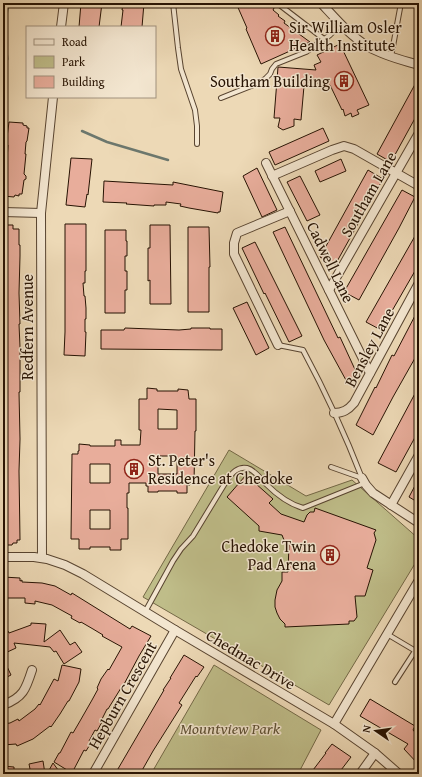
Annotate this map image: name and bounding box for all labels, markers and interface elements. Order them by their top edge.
place label: Sir William Osler Health Institute [289,15,402,57]
building icon: Sir William Osler Health Institute [264,25,286,47]
legend [26,26,156,98]
text: Road [62,33,88,50]
text: Park [62,53,86,70]
place label: Southam Building [210,69,330,93]
building icon: Southam Building [333,70,355,92]
text: Building [62,73,105,90]
street label: Southam Lane [334,147,402,241]
street label: Cadwell Lane [301,217,361,307]
street label: Redfern Avenue [15,274,39,380]
street label: Bensley Lane [338,303,400,391]
place label: St. Peter's Residence at Chedoke [148,448,293,490]
building icon: St. Peter's Residence at Chedoke [123,458,145,480]
place label: Chedoke Twin Pad Arena [221,534,316,576]
building icon: Chedoke Twin Pad Arena [319,544,341,566]
street label: Chedmac Drive [202,623,300,695]
street label: Hepburn Crescent [81,636,163,753]
north arrow [356,711,396,751]
park label: Mountview Park [180,716,281,740]
text: N [358,723,375,734]

